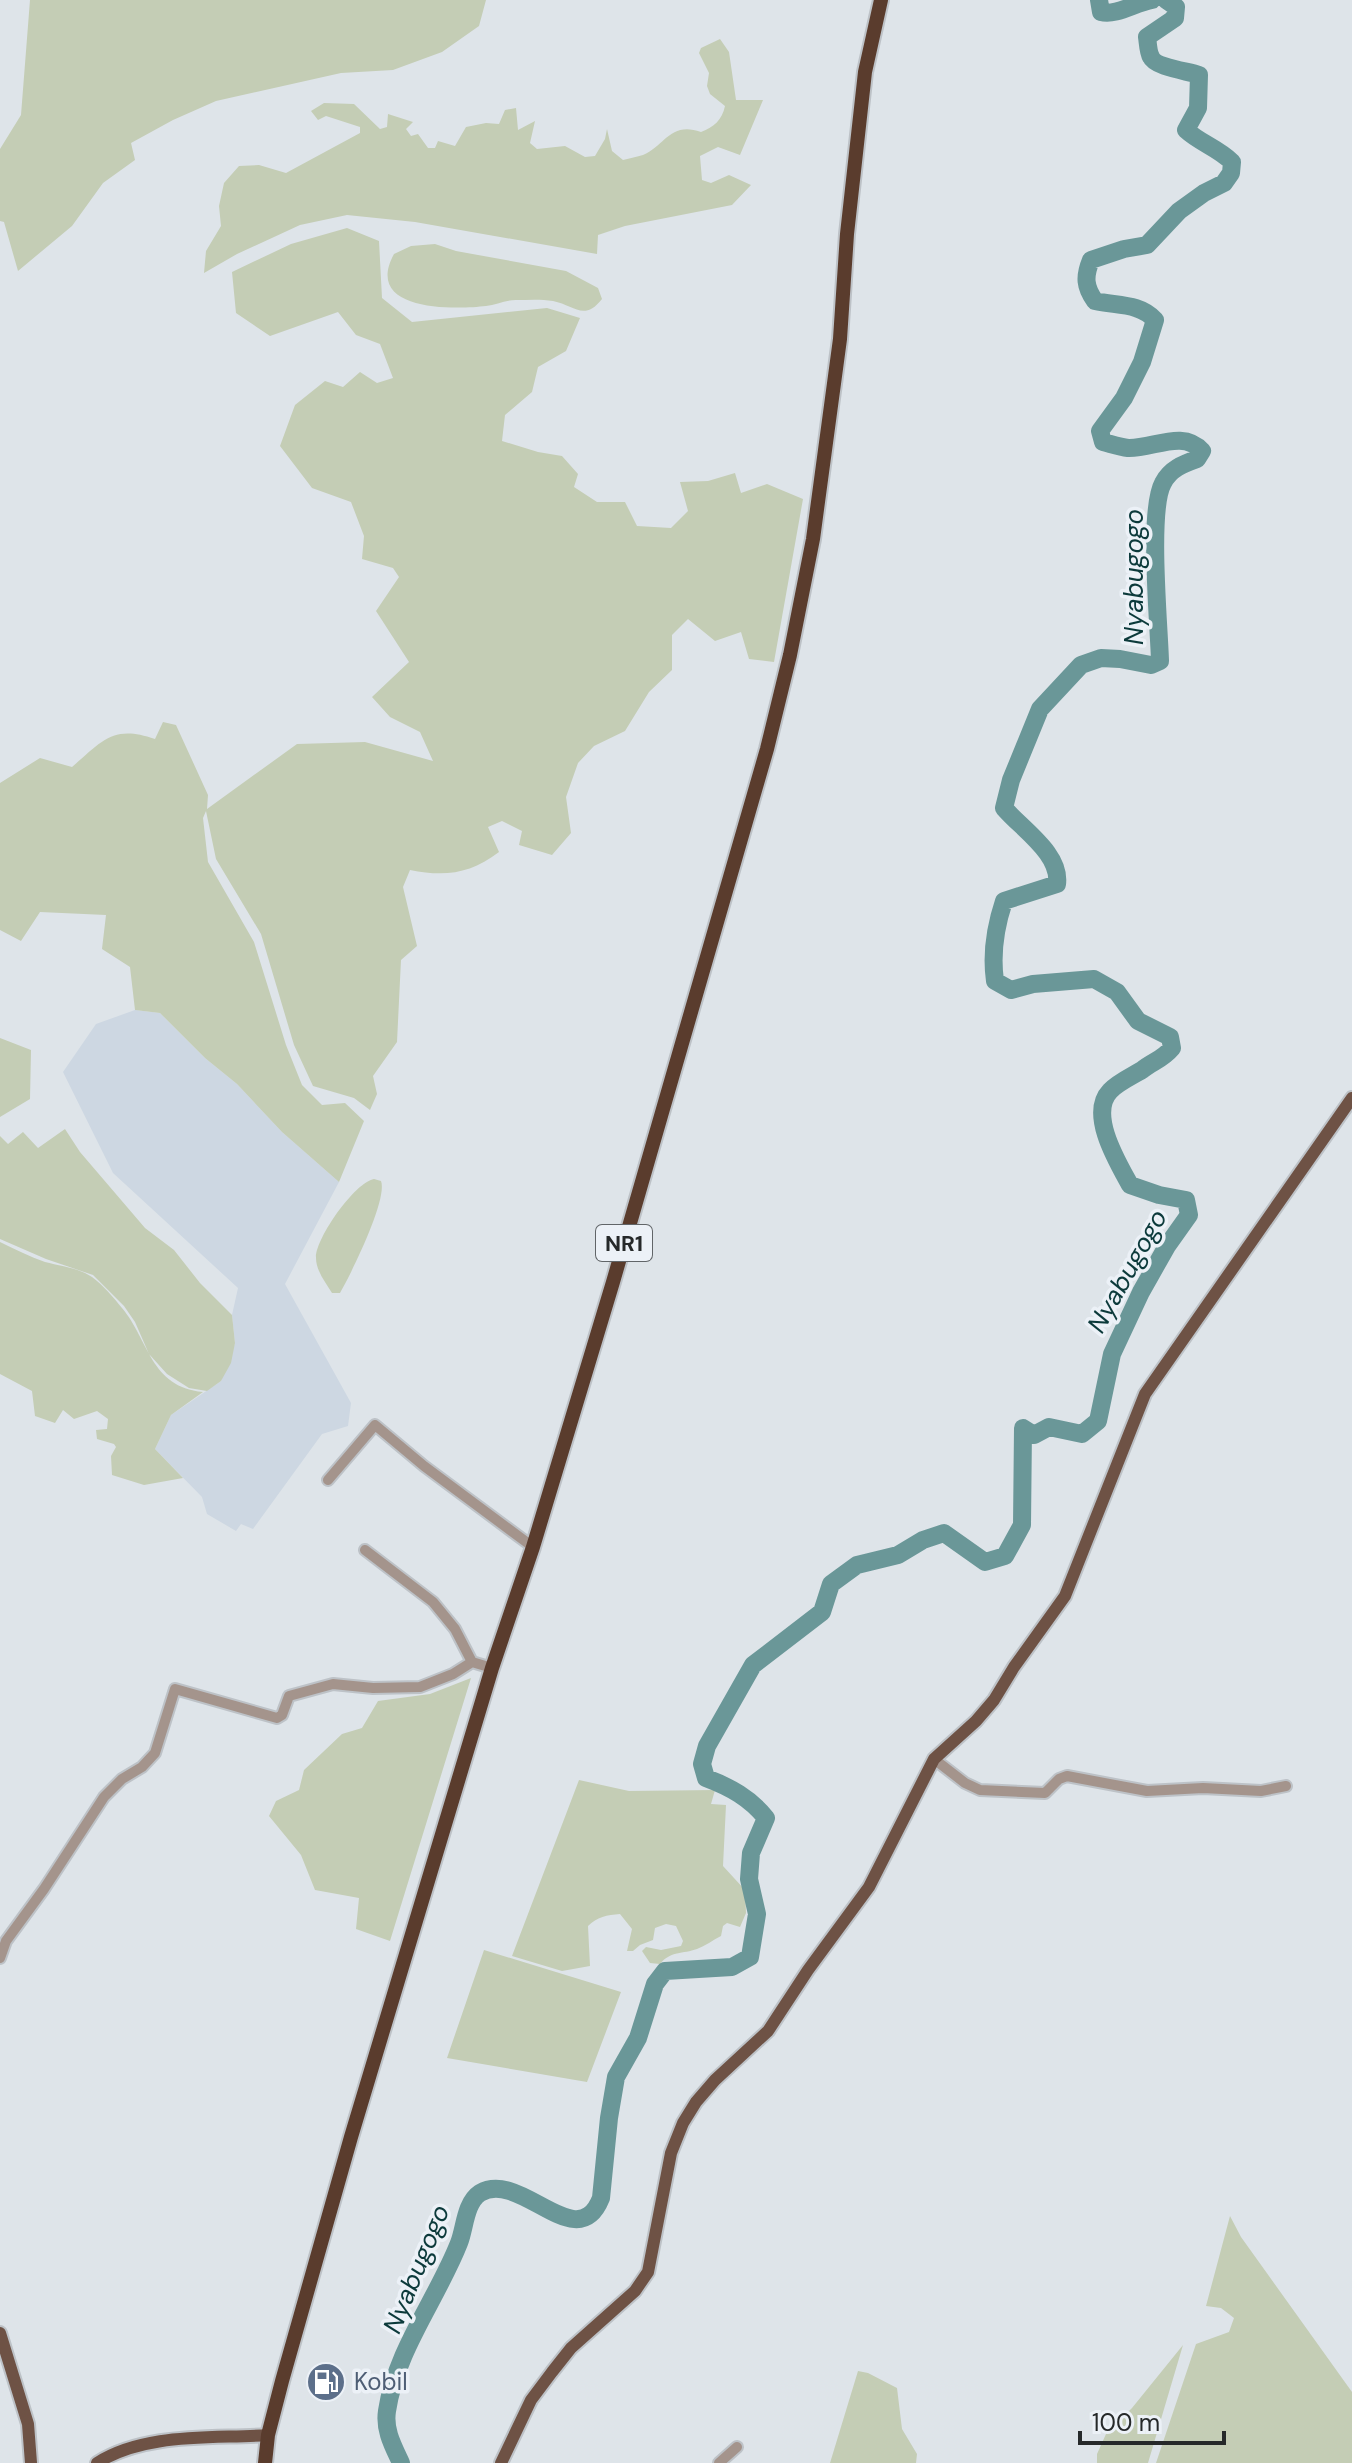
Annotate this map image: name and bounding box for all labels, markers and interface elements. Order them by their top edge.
water label: Nyabugogo [1117,509,1151,645]
water label: Nyabugogo [1079,1203,1175,1339]
road number: NR1 [596,1225,652,1261]
water label: Nyabugogo [375,2200,457,2338]
fuel station icon: Kobil [305,2361,347,2403]
place label: Kobil [354,2366,408,2397]
scale bar [1080,2395,1224,2445]
text: 100 m [1092,2407,1160,2438]

